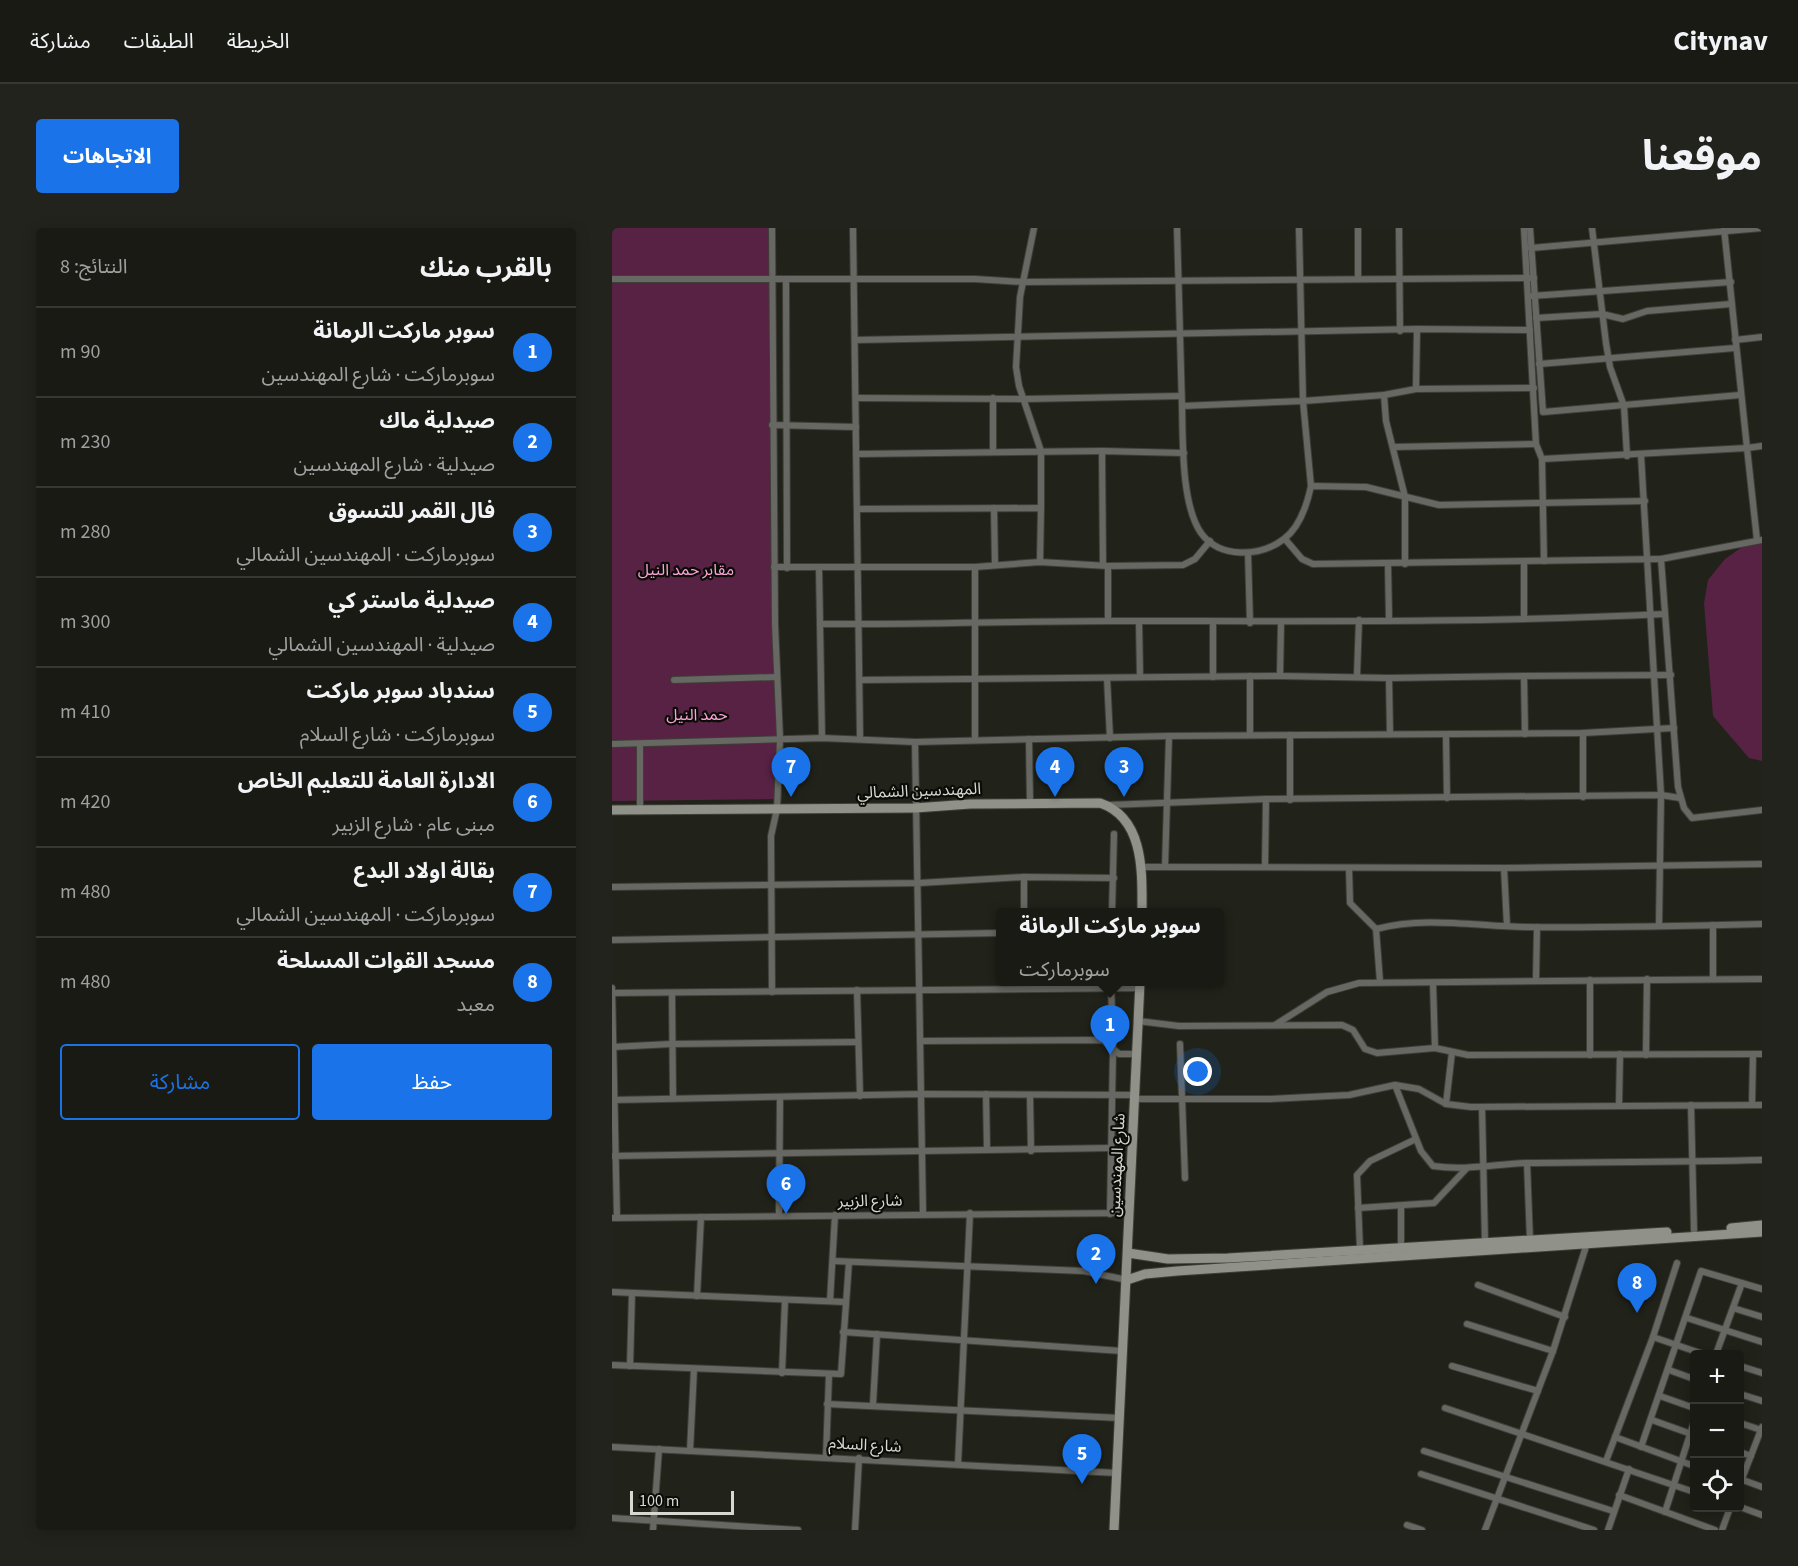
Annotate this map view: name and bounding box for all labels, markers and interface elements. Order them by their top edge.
text: Citynav [1673,21,1768,61]
text: مشاركة [30,26,91,56]
text: الطبقات [124,26,194,56]
text: الخريطة [227,26,290,56]
button: الاتجاهات [36,119,179,193]
text: موقعنا [1642,127,1762,187]
text: بالقرب منك [420,249,552,286]
text: النتائج: 8 [60,253,127,281]
text: سوبر ماركت الرمانة [313,315,495,347]
text: 90 m [60,338,100,366]
text: 1 [527,338,538,366]
text: سوبرماركت · شارع المهندسين [262,361,495,389]
text: صيدلية ماك [380,405,495,437]
text: 230 m [60,428,110,456]
text: 2 [527,428,538,456]
text: صيدلية · شارع المهندسين [294,451,495,479]
text: فال القمر للتسوق [329,495,495,527]
text: 280 m [60,518,110,546]
text: 3 [527,518,538,546]
text: سوبرماركت · المهندسين الشمالي [236,541,495,569]
park label: مقابر حمد النيل [638,559,734,581]
text: صيدلية ماستر كي [328,585,495,617]
text: 300 m [60,608,110,636]
text: 4 [527,608,538,636]
text: صيدلية · المهندسين الشمالي [268,631,495,659]
text: سندباد سوبر ماركت [307,675,495,707]
text: 410 m [60,698,110,726]
text: 5 [527,698,538,726]
park label: حمد النيل [666,704,728,726]
text: سوبرماركت · شارع السلام [300,721,495,749]
pin: 7 [772,748,810,797]
pin: 4 [1036,748,1074,797]
pin: 3 [1104,748,1144,797]
text: الادارة العامة للتعليم الخاص [238,765,495,797]
street label: المهندسين الشمالي [857,778,981,805]
text: 420 m [60,788,110,816]
text: 6 [527,788,538,816]
text: مبنى عام · شارع الزبير [333,811,495,839]
text: بقالة اولاد البدع [353,855,495,887]
text: 480 m [60,878,110,906]
text: 7 [527,878,538,906]
text: سوبرماركت · المهندسين الشمالي [236,901,495,929]
popup [996,908,1224,986]
text: سوبر ماركت الرمانة [1019,910,1201,942]
text: مسجد القوات المسلحة [277,945,495,977]
text: سوبرماركت [1019,956,1110,984]
text: 480 m [60,968,110,996]
text: 8 [527,968,538,996]
text: معبد [457,991,495,1019]
pin: 1 [1090,1006,1130,1055]
button: مشاركة [60,1044,300,1120]
button: حفظ [312,1044,552,1120]
your location [1183,1057,1212,1086]
street label: شارع المهندسين [1103,1113,1132,1218]
pin: 6 [766,1164,806,1214]
street label: شارع الزبير [836,1189,903,1214]
pin: 2 [1076,1234,1116,1284]
pin: 8 [1618,1264,1656,1313]
map controls [1690,1350,1744,1512]
button: + [1690,1350,1744,1404]
button: − [1690,1404,1744,1458]
street label: شارع السلام [828,1432,902,1459]
pin: 5 [1062,1434,1102,1484]
button: locate [1690,1458,1744,1512]
scale bar [630,1488,734,1516]
text: 100 m [639,1490,679,1512]

